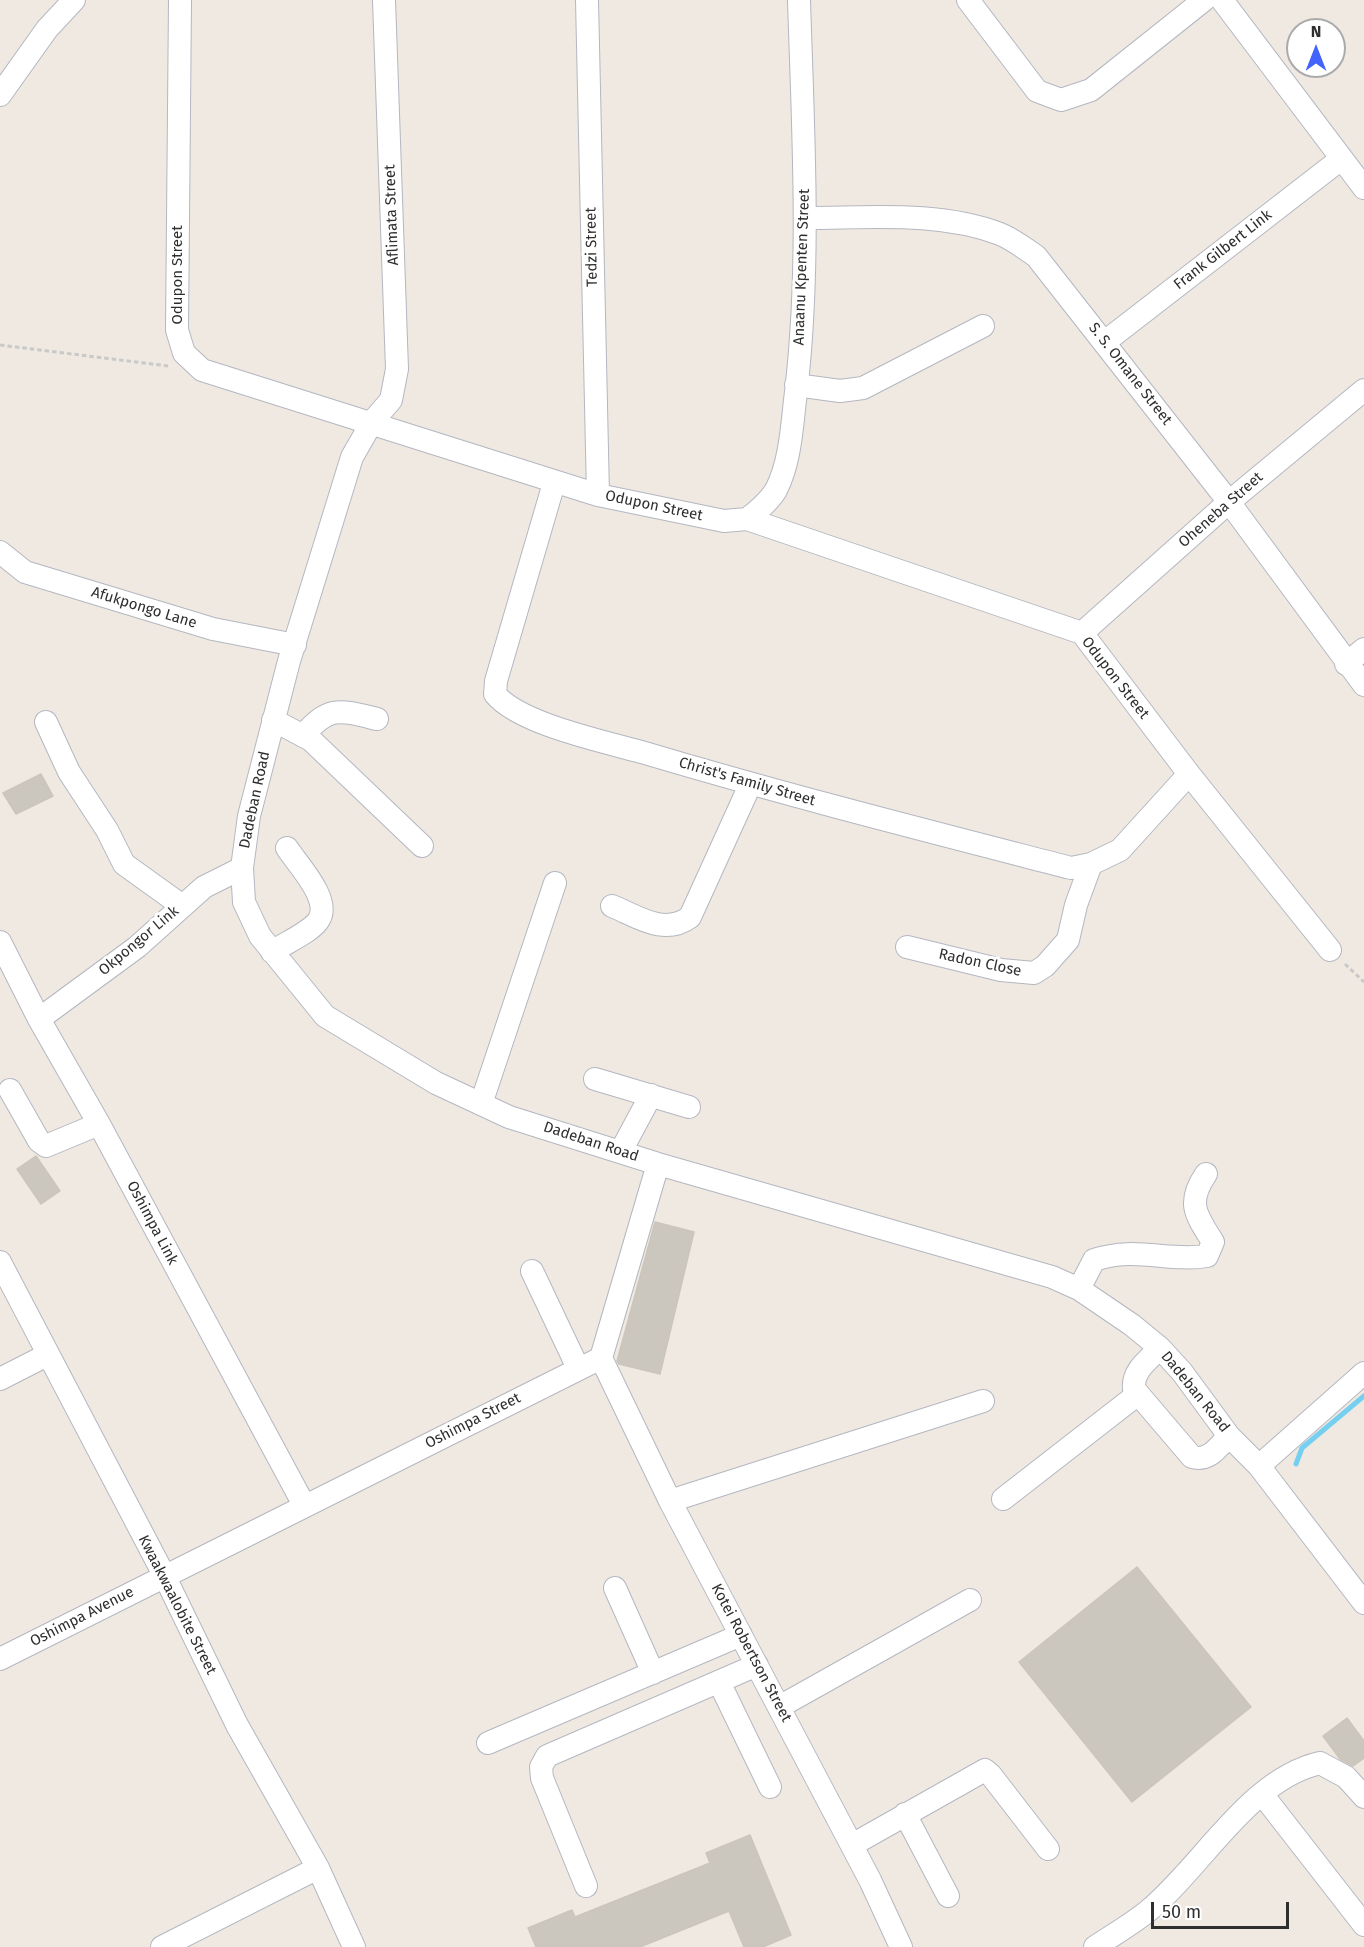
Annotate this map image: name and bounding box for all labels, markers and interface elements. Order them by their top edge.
north arrow [1286,18,1346,78]
text: N [1311,22,1321,41]
street label: Aflimata Street [381,164,403,266]
street label: Anaanu Kpenten Street [790,188,814,346]
street label: Frank Gilbert Link [1170,206,1276,294]
street label: Tedzi Street [582,207,602,287]
street label: Odupon Street [169,225,187,325]
street label: S. S. Omane Street [1085,319,1175,429]
street label: Oheneba Street [1175,468,1267,552]
street label: Odupon Street [604,487,704,525]
street label: Afukpongo Lane [89,583,199,633]
street label: Odupon Street [1077,633,1153,723]
street label: Dadeban Road [236,750,274,850]
street label: Christ's Family Street [677,754,817,810]
street label: Okpongor Link [95,902,183,980]
street label: Radon Close [937,945,1023,981]
street label: Dadeban Road [541,1118,641,1166]
street label: Oshimpa Link [122,1178,182,1268]
street label: Dadeban Road [1157,1348,1233,1436]
street label: Oshimpa Street [422,1389,524,1453]
street label: Kwaakwaalobite Street [134,1532,220,1678]
street label: Kotei Robertson Street [707,1581,795,1725]
street label: Oshimpa Avenue [27,1583,137,1651]
scale bar [1154,1890,1292,1928]
text: 50 m [1162,1901,1201,1923]

